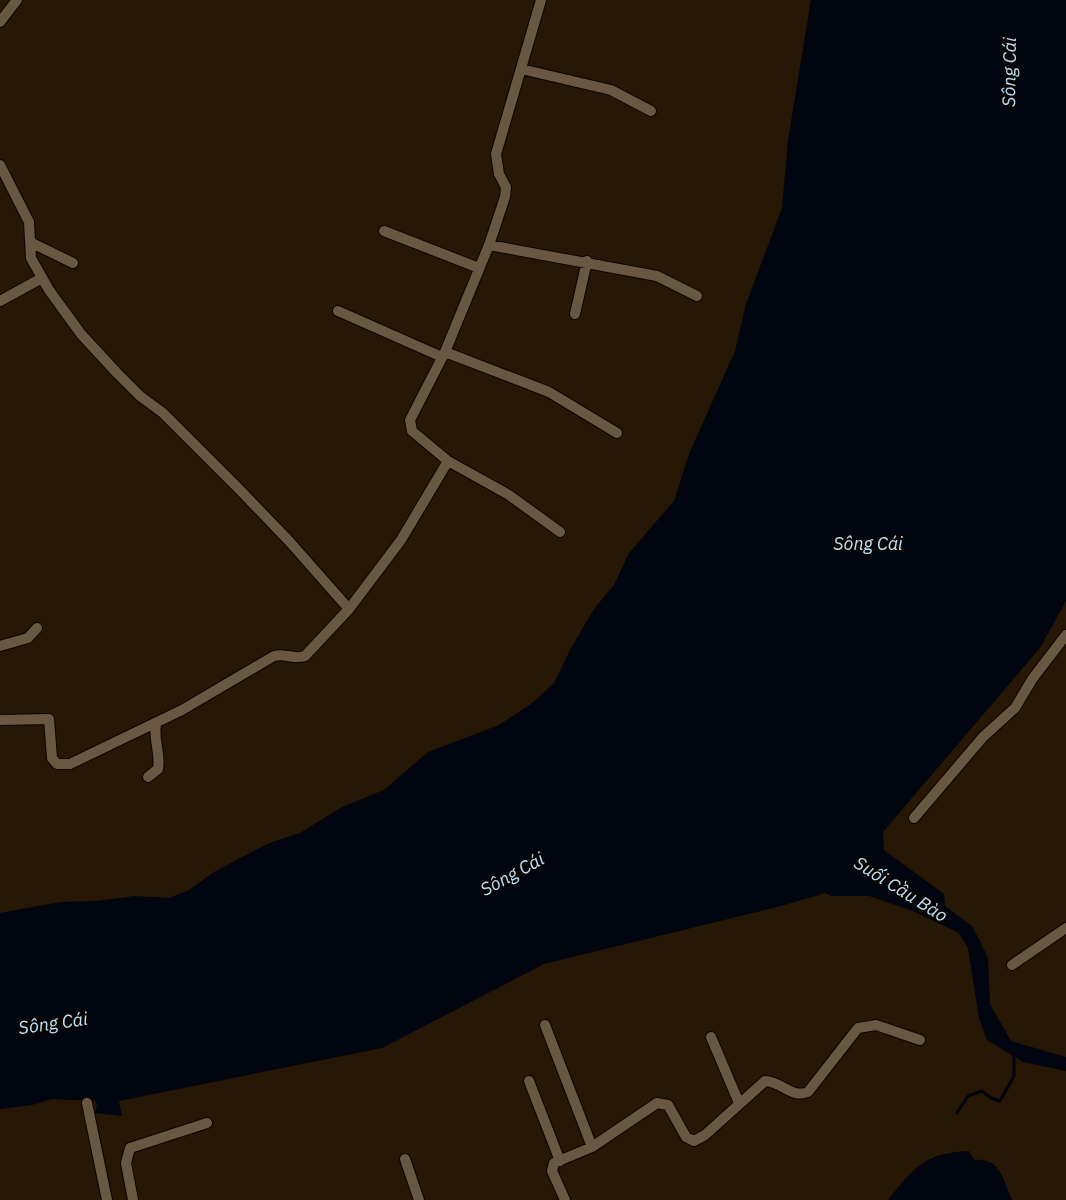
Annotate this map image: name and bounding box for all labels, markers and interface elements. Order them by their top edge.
water label: Sông Cái [997,37,1021,107]
water label: Sông Cái [833,532,903,555]
water label: Sông Cái [476,847,548,901]
water label: Suối Cầu Bào [850,851,952,927]
water label: Sông Cái [17,1007,89,1039]

